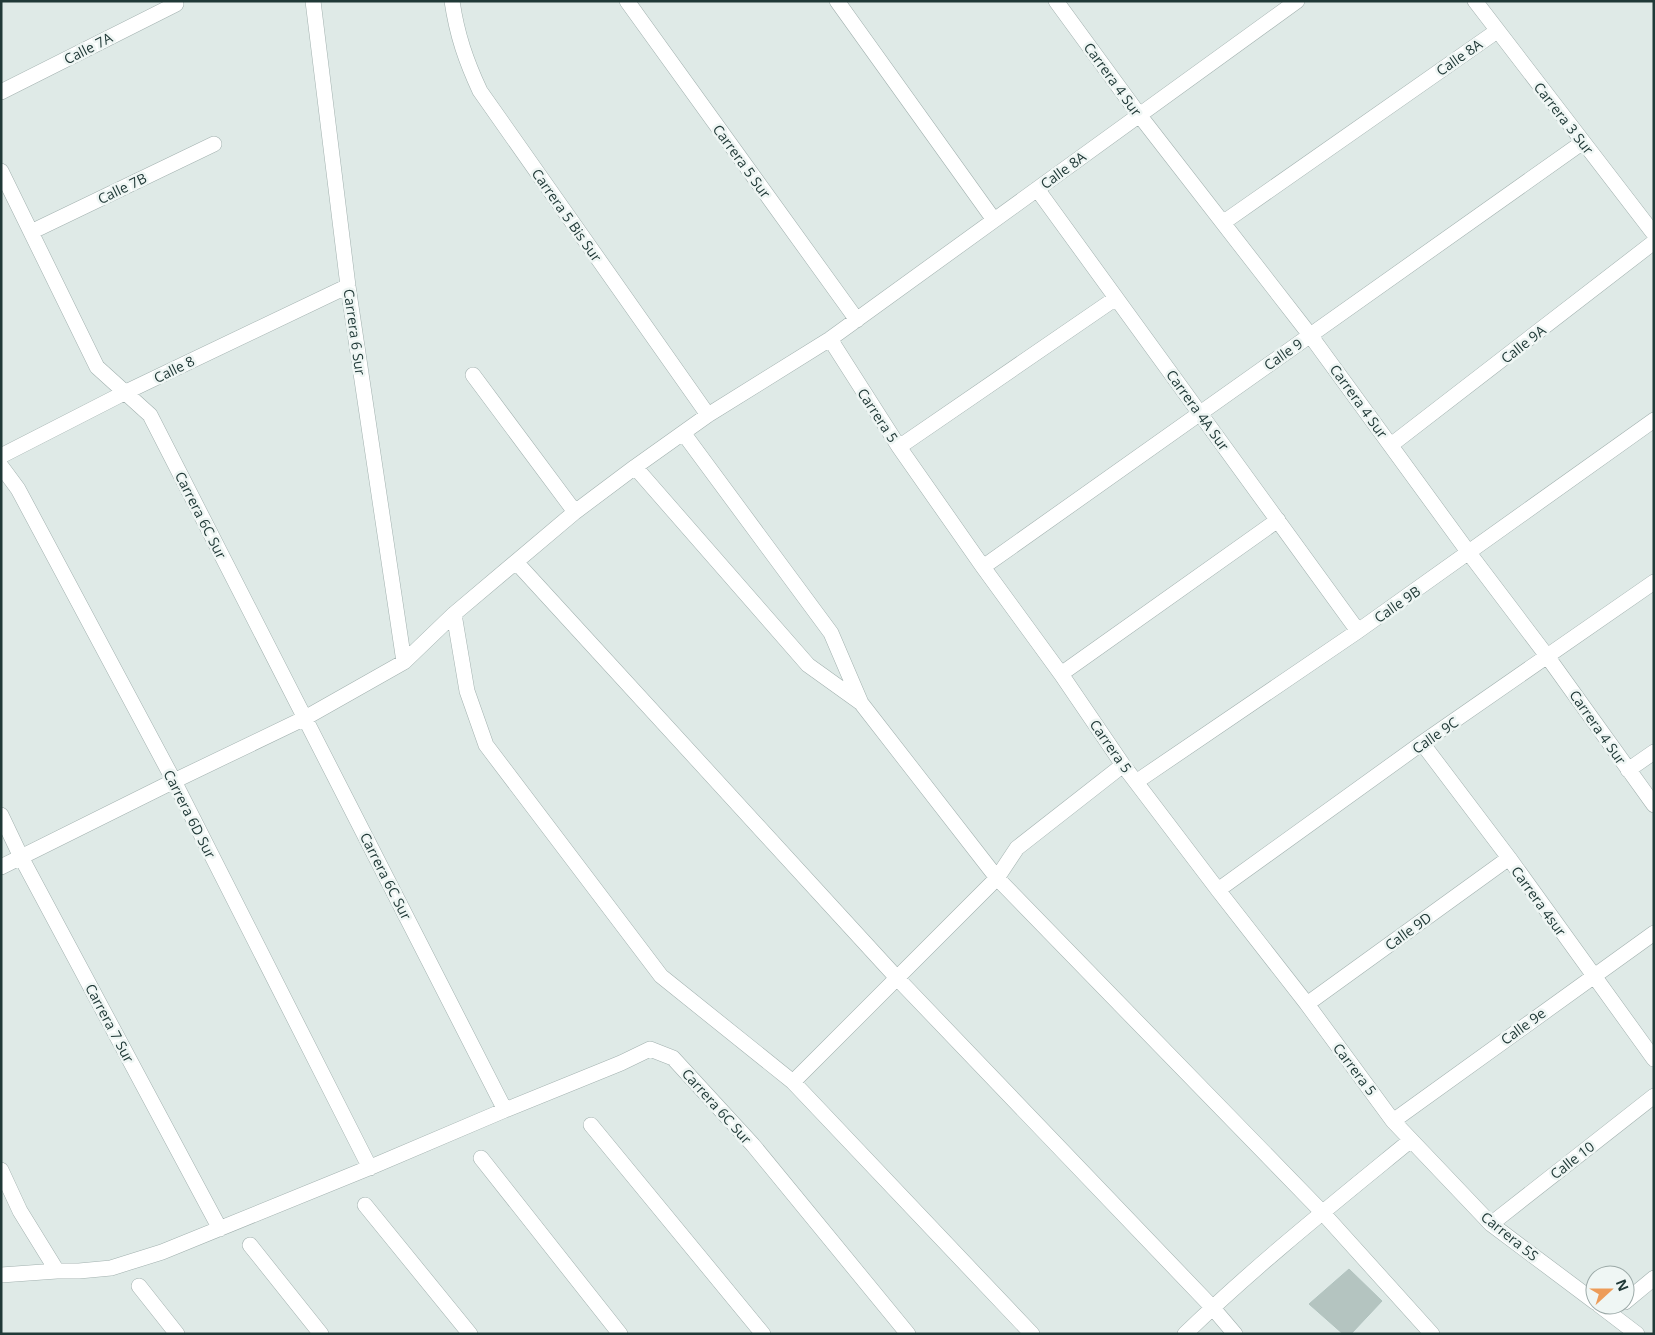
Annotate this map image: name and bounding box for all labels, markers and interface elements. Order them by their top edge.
street label: Calle 7A [61,28,116,68]
street label: Calle 8A [1432,34,1486,80]
street label: Carrera 4 Sur [1080,38,1146,120]
street label: Carrera 3 Sur [1530,78,1598,158]
street label: Carrera 5 Sur [709,120,775,202]
street label: Calle 8A [1036,147,1090,193]
street label: Carrera 5 Bis Sur [528,165,606,266]
street label: Calle 7B [94,168,150,208]
street label: Carrera 6 Sur [340,288,370,377]
street label: Calle 9A [1497,320,1549,368]
street label: Calle 9 [1260,334,1306,374]
street label: Calle 8 [150,351,198,387]
street label: Carrera 4 Sur [1326,360,1392,442]
street label: Carrera 4A Sur [1162,366,1234,454]
street label: Carrera 5 [853,384,903,446]
street label: Carrera 6C Sur [171,468,231,562]
street label: Calle 9B [1370,581,1424,627]
street label: Carrera 4 Sur [1565,686,1631,768]
street label: Calle 9C [1408,712,1462,758]
street label: Carrera 5 [1086,716,1136,776]
street label: Carrera 6D Sur [160,767,221,862]
street label: Carrera 6C Sur [356,829,416,923]
street label: Carrera 4sur [1507,862,1571,940]
street label: Calle 9D [1381,908,1435,954]
street label: Carrera 7 Sur [81,980,139,1066]
street label: Calle 9e [1497,1003,1549,1049]
street label: Carrera 5 [1329,1039,1381,1099]
street label: Carrera 6C Sur [678,1064,756,1148]
street label: Calle 10 [1546,1137,1598,1183]
street label: Carrera 5S [1477,1207,1543,1265]
north arrow [1585,1265,1635,1315]
text: N [1612,1276,1634,1294]

